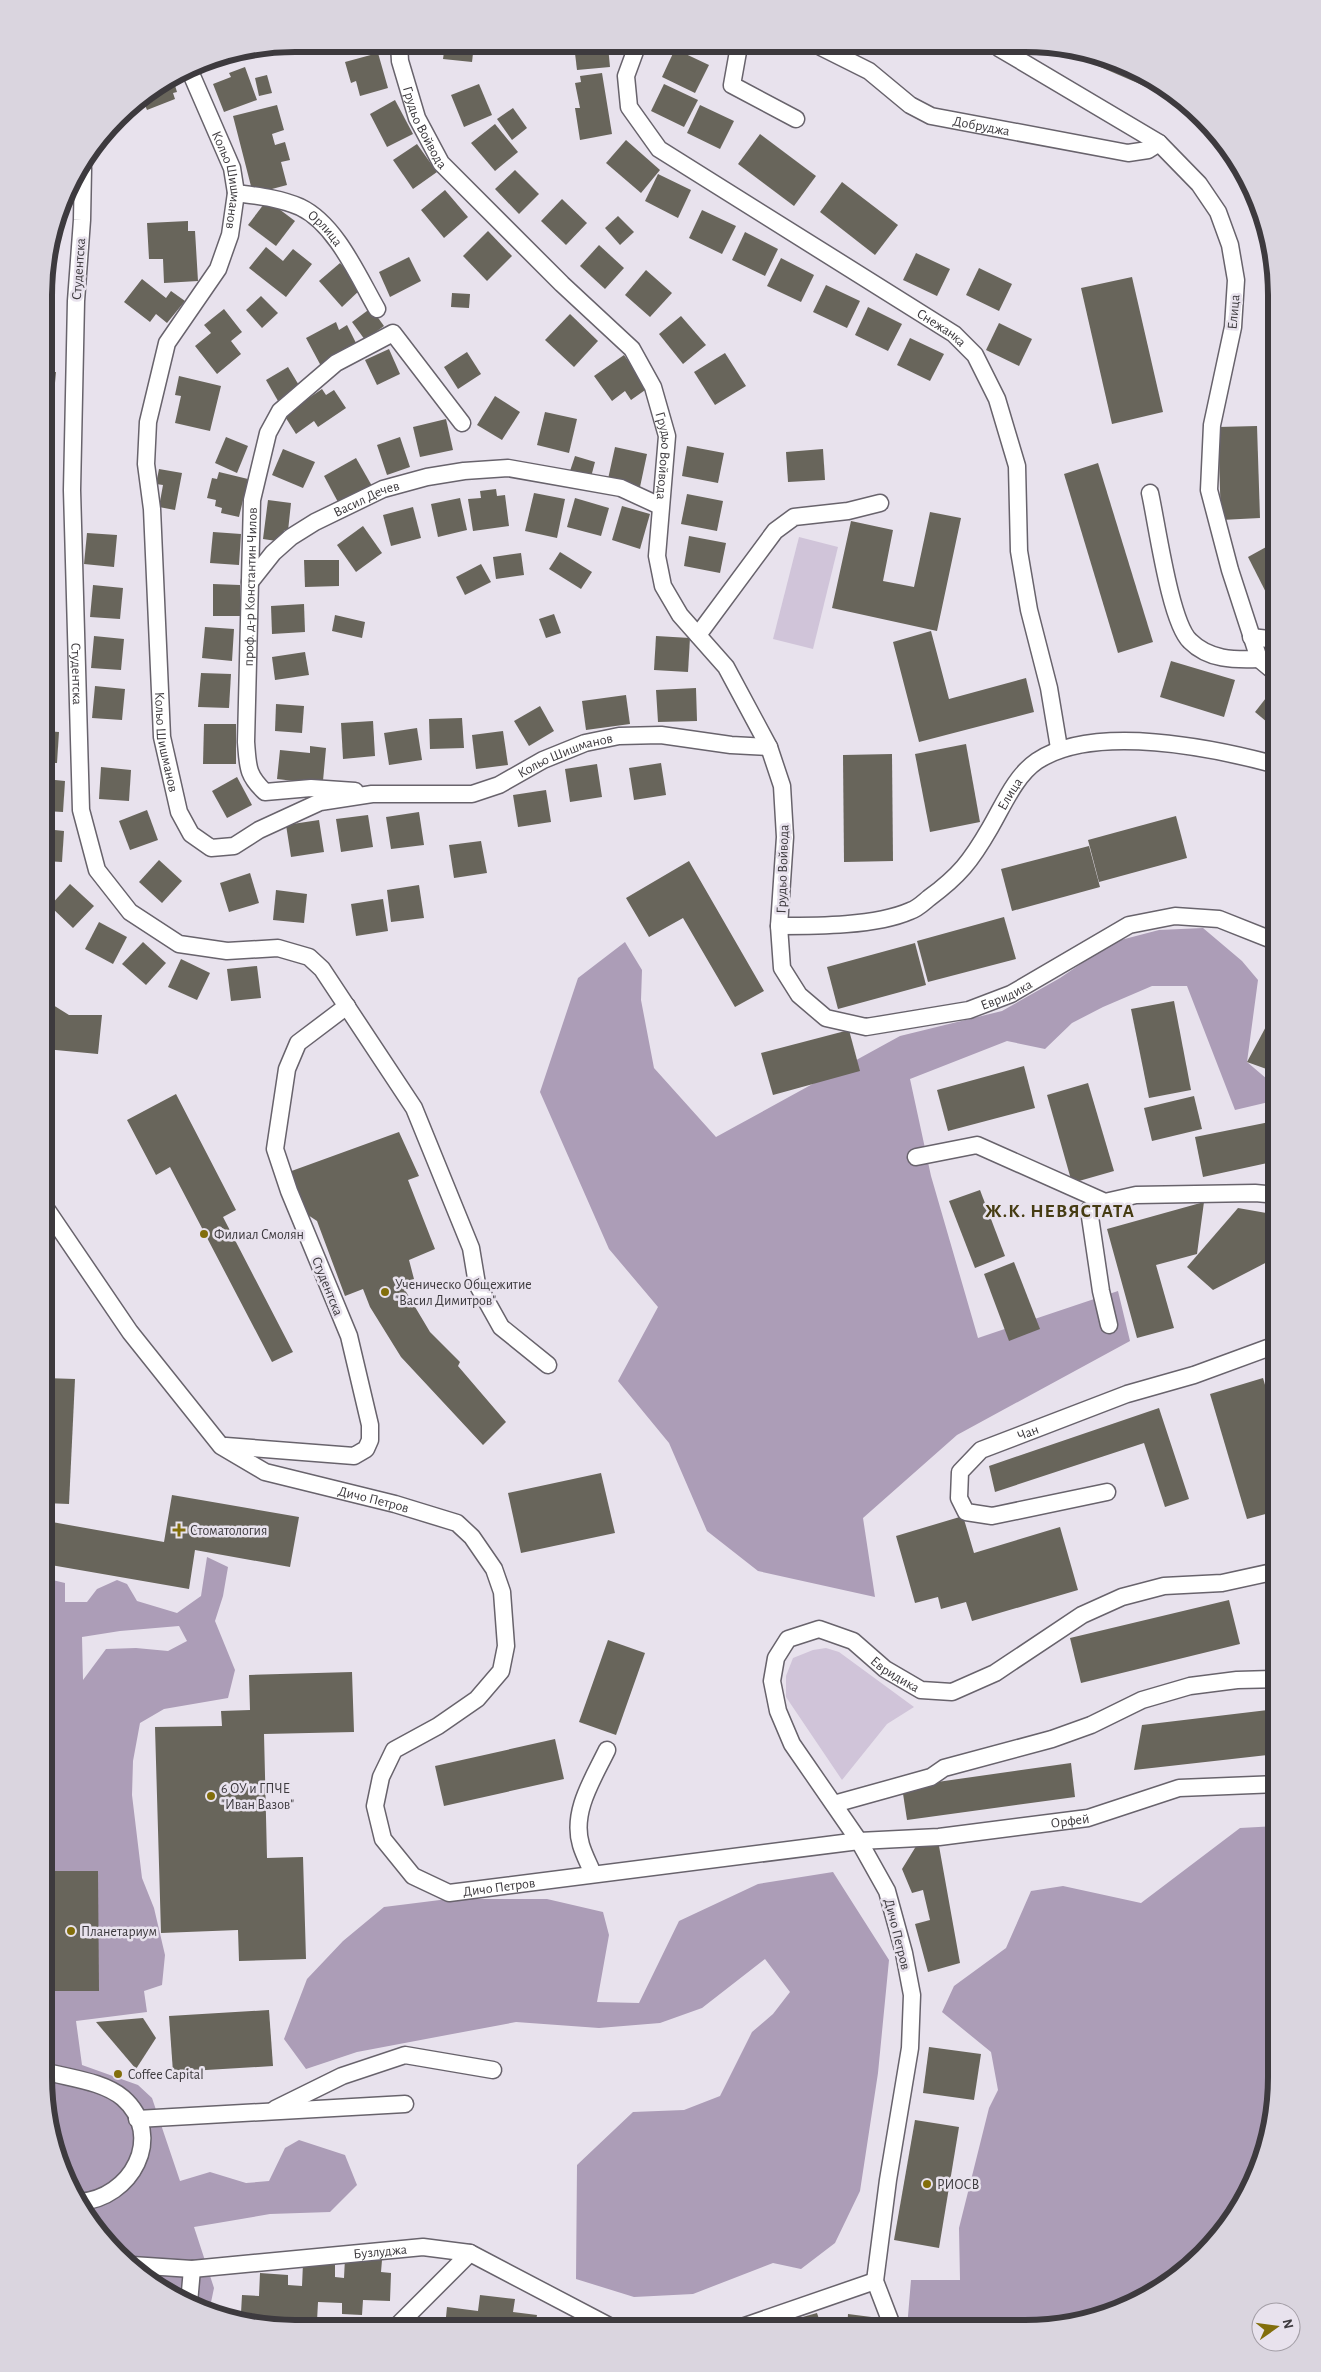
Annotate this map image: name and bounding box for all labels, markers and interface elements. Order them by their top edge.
street label: Грудьо Войвода [400,85,449,173]
street label: Добруджа [952,114,1012,139]
street label: Кольо Шишманов [209,129,242,230]
street label: Орлица [305,208,345,250]
street label: Студентска [70,237,88,301]
street label: Елица [1225,293,1243,330]
street label: Снежанка [914,307,969,350]
street label: Грудьо Войвода [652,410,673,501]
street label: Васил Дечев [331,479,401,520]
street label: проф. д-р Константин Чилов [242,507,260,666]
street label: Студентска [68,642,84,706]
street label: Кольо Шишманов [152,692,180,794]
street label: Кольо Шишманов [516,731,614,781]
street label: Елица [995,775,1026,813]
street label: Грудьо Войвода [774,824,792,914]
street label: Евридика [979,977,1035,1013]
district label: Ж.К. НЕВЯСТАТА [985,1202,1135,1221]
marker: Филиал Смолян [198,1228,210,1240]
place label: Филиал Смолян [214,1228,304,1242]
street label: Студентска [309,1255,345,1318]
place label: Ученическо Общежитие "Васил Димитров" [395,1278,532,1308]
marker: Ученическо Общежитие "Васил Димитров" [379,1286,391,1298]
street label: Чан [1016,1423,1041,1443]
street label: Дичо Петров [336,1484,410,1516]
marker: Стоматология [172,1523,186,1537]
place label: Стоматология [190,1524,267,1538]
street label: Евридика [868,1654,922,1696]
place label: 6 ОУ и ГПЧЕ "Иван Вазов" [221,1782,294,1812]
marker: 6 ОУ и ГПЧЕ "Иван Вазов" [205,1790,217,1802]
street label: Орфей [1050,1812,1090,1831]
street label: Дичо Петров [462,1876,536,1899]
street label: Дичо Петров [881,1897,913,1971]
marker: Планетариум [65,1925,77,1937]
place label: Планетариум [81,1925,157,1939]
marker: Coffee Capital [112,2068,124,2080]
place label: Coffee Capital [128,2068,204,2082]
marker: РИОСВ [921,2178,933,2190]
place label: РИОСВ [937,2178,979,2192]
street label: Бузлуджа [353,2243,408,2262]
north arrow [1251,2302,1301,2352]
text: N [1280,2318,1296,2331]

